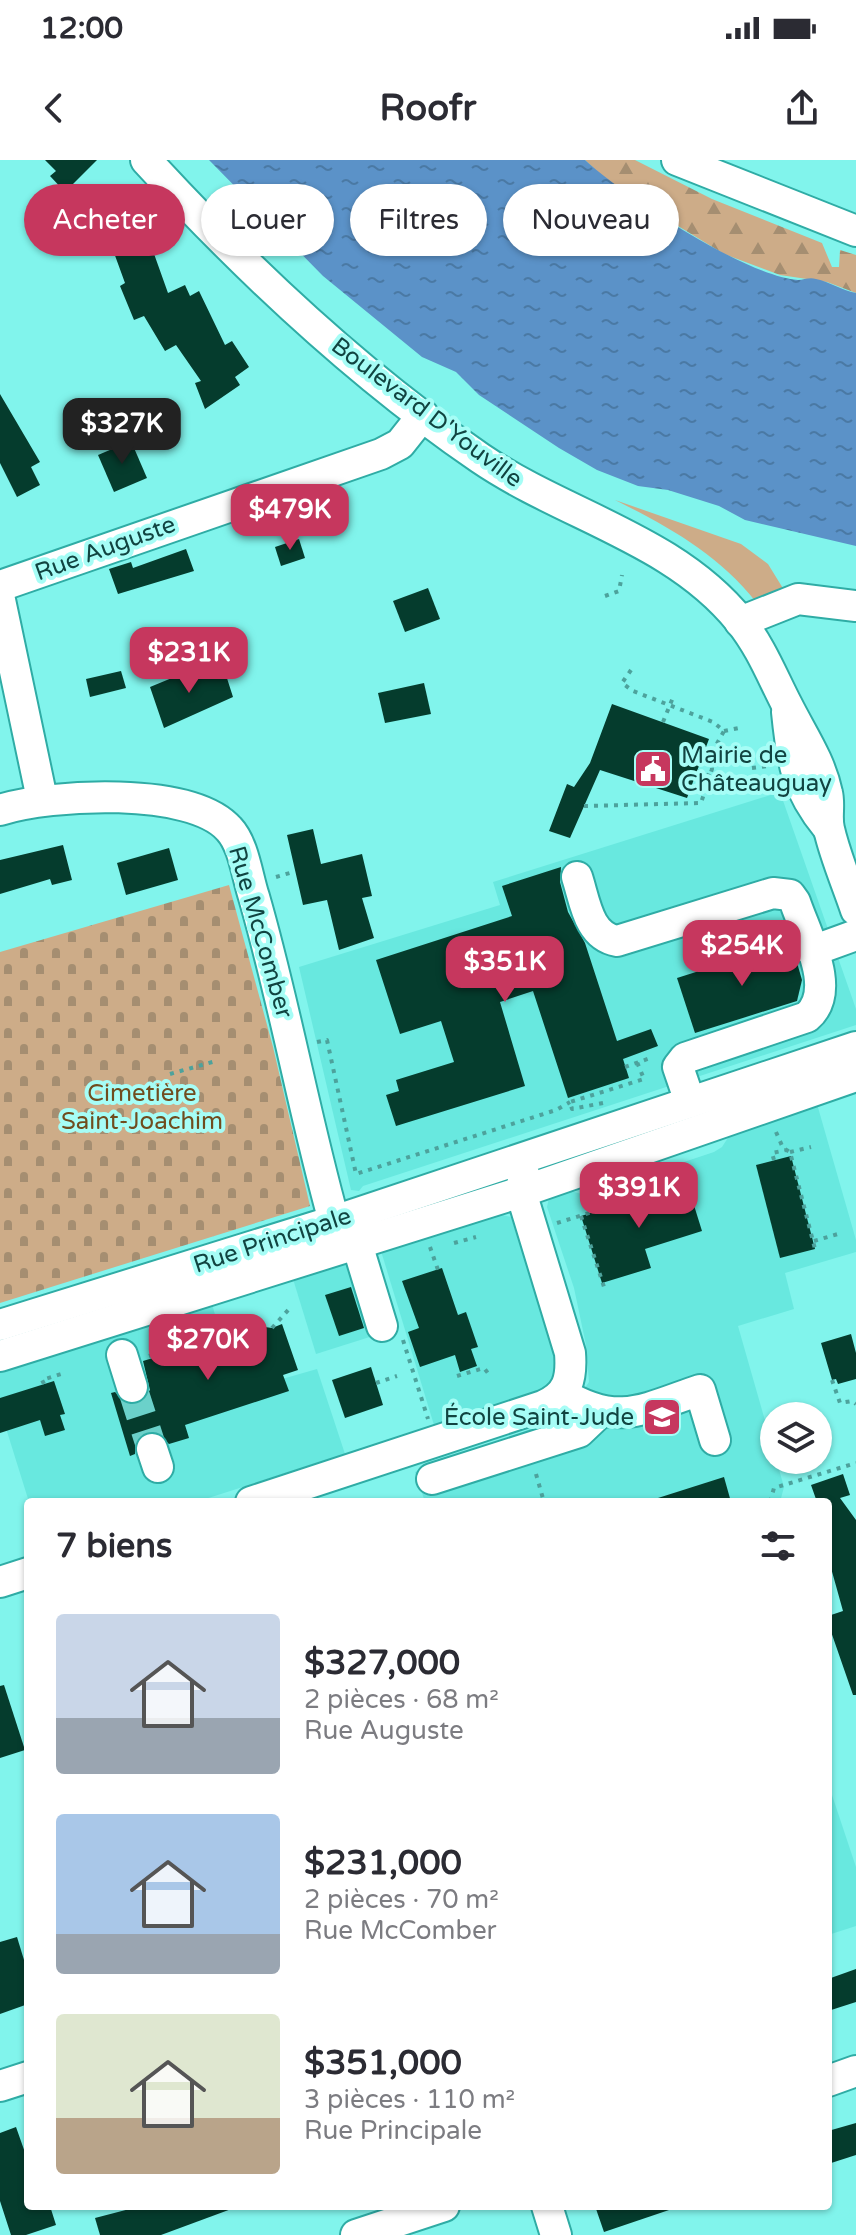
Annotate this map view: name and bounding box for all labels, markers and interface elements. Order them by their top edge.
text: 12:00 [40,10,123,47]
icon: back [32,86,76,130]
icon: share [780,86,824,130]
text: Roofr [380,87,476,130]
chip: Acheter [24,184,185,256]
chip: Louer [201,184,334,256]
chip: Filtres [350,184,487,256]
chip: Nouveau [503,184,679,256]
street label: Boulevard D'Youville [325,331,528,494]
pin: $327K [66,398,178,466]
text: $327K [81,408,163,439]
pin: $479K [234,484,346,552]
text: $479K [249,494,331,525]
street label: Rue Auguste [31,510,179,587]
pin: $231K [133,627,245,695]
text: $231K [148,637,230,668]
place label: Mairie de Châteauguay [681,741,832,798]
public building icon: Mairie de Châteauguay [632,748,674,790]
street label: Rue McComber [222,843,299,1022]
pin: $254K [686,920,798,988]
text: $254K [701,930,783,961]
pin: $351K [449,936,561,1004]
text: $351K [464,946,546,977]
park label: Cimetière Saint-Joachim [61,1079,223,1136]
pin: $391K [583,1162,695,1230]
text: $391K [598,1172,680,1203]
street label: Rue Principale [190,1201,355,1280]
pin: $270K [152,1314,264,1382]
text: $270K [167,1324,249,1355]
school or university icon: École Saint-Jude [641,1396,683,1438]
place label: École Saint-Jude [444,1402,634,1432]
map controls [760,1402,832,1474]
button: layers [760,1402,832,1474]
icon: filters [756,1524,800,1568]
text: 7 biens [56,1526,172,1567]
text: $327,000 [304,1643,460,1684]
icon: home [120,1646,216,1742]
text: 2 pièces · 68 m² [304,1684,499,1715]
text: Rue Auguste [304,1715,464,1746]
text: $231,000 [304,1843,462,1884]
icon: home [120,1846,216,1942]
text: 2 pièces · 70 m² [304,1884,499,1915]
text: Rue McComber [304,1915,497,1946]
text: $351,000 [304,2043,462,2084]
icon: home [120,2046,216,2142]
text: 3 pièces · 110 m² [304,2084,515,2115]
text: Rue Principale [304,2115,482,2146]

